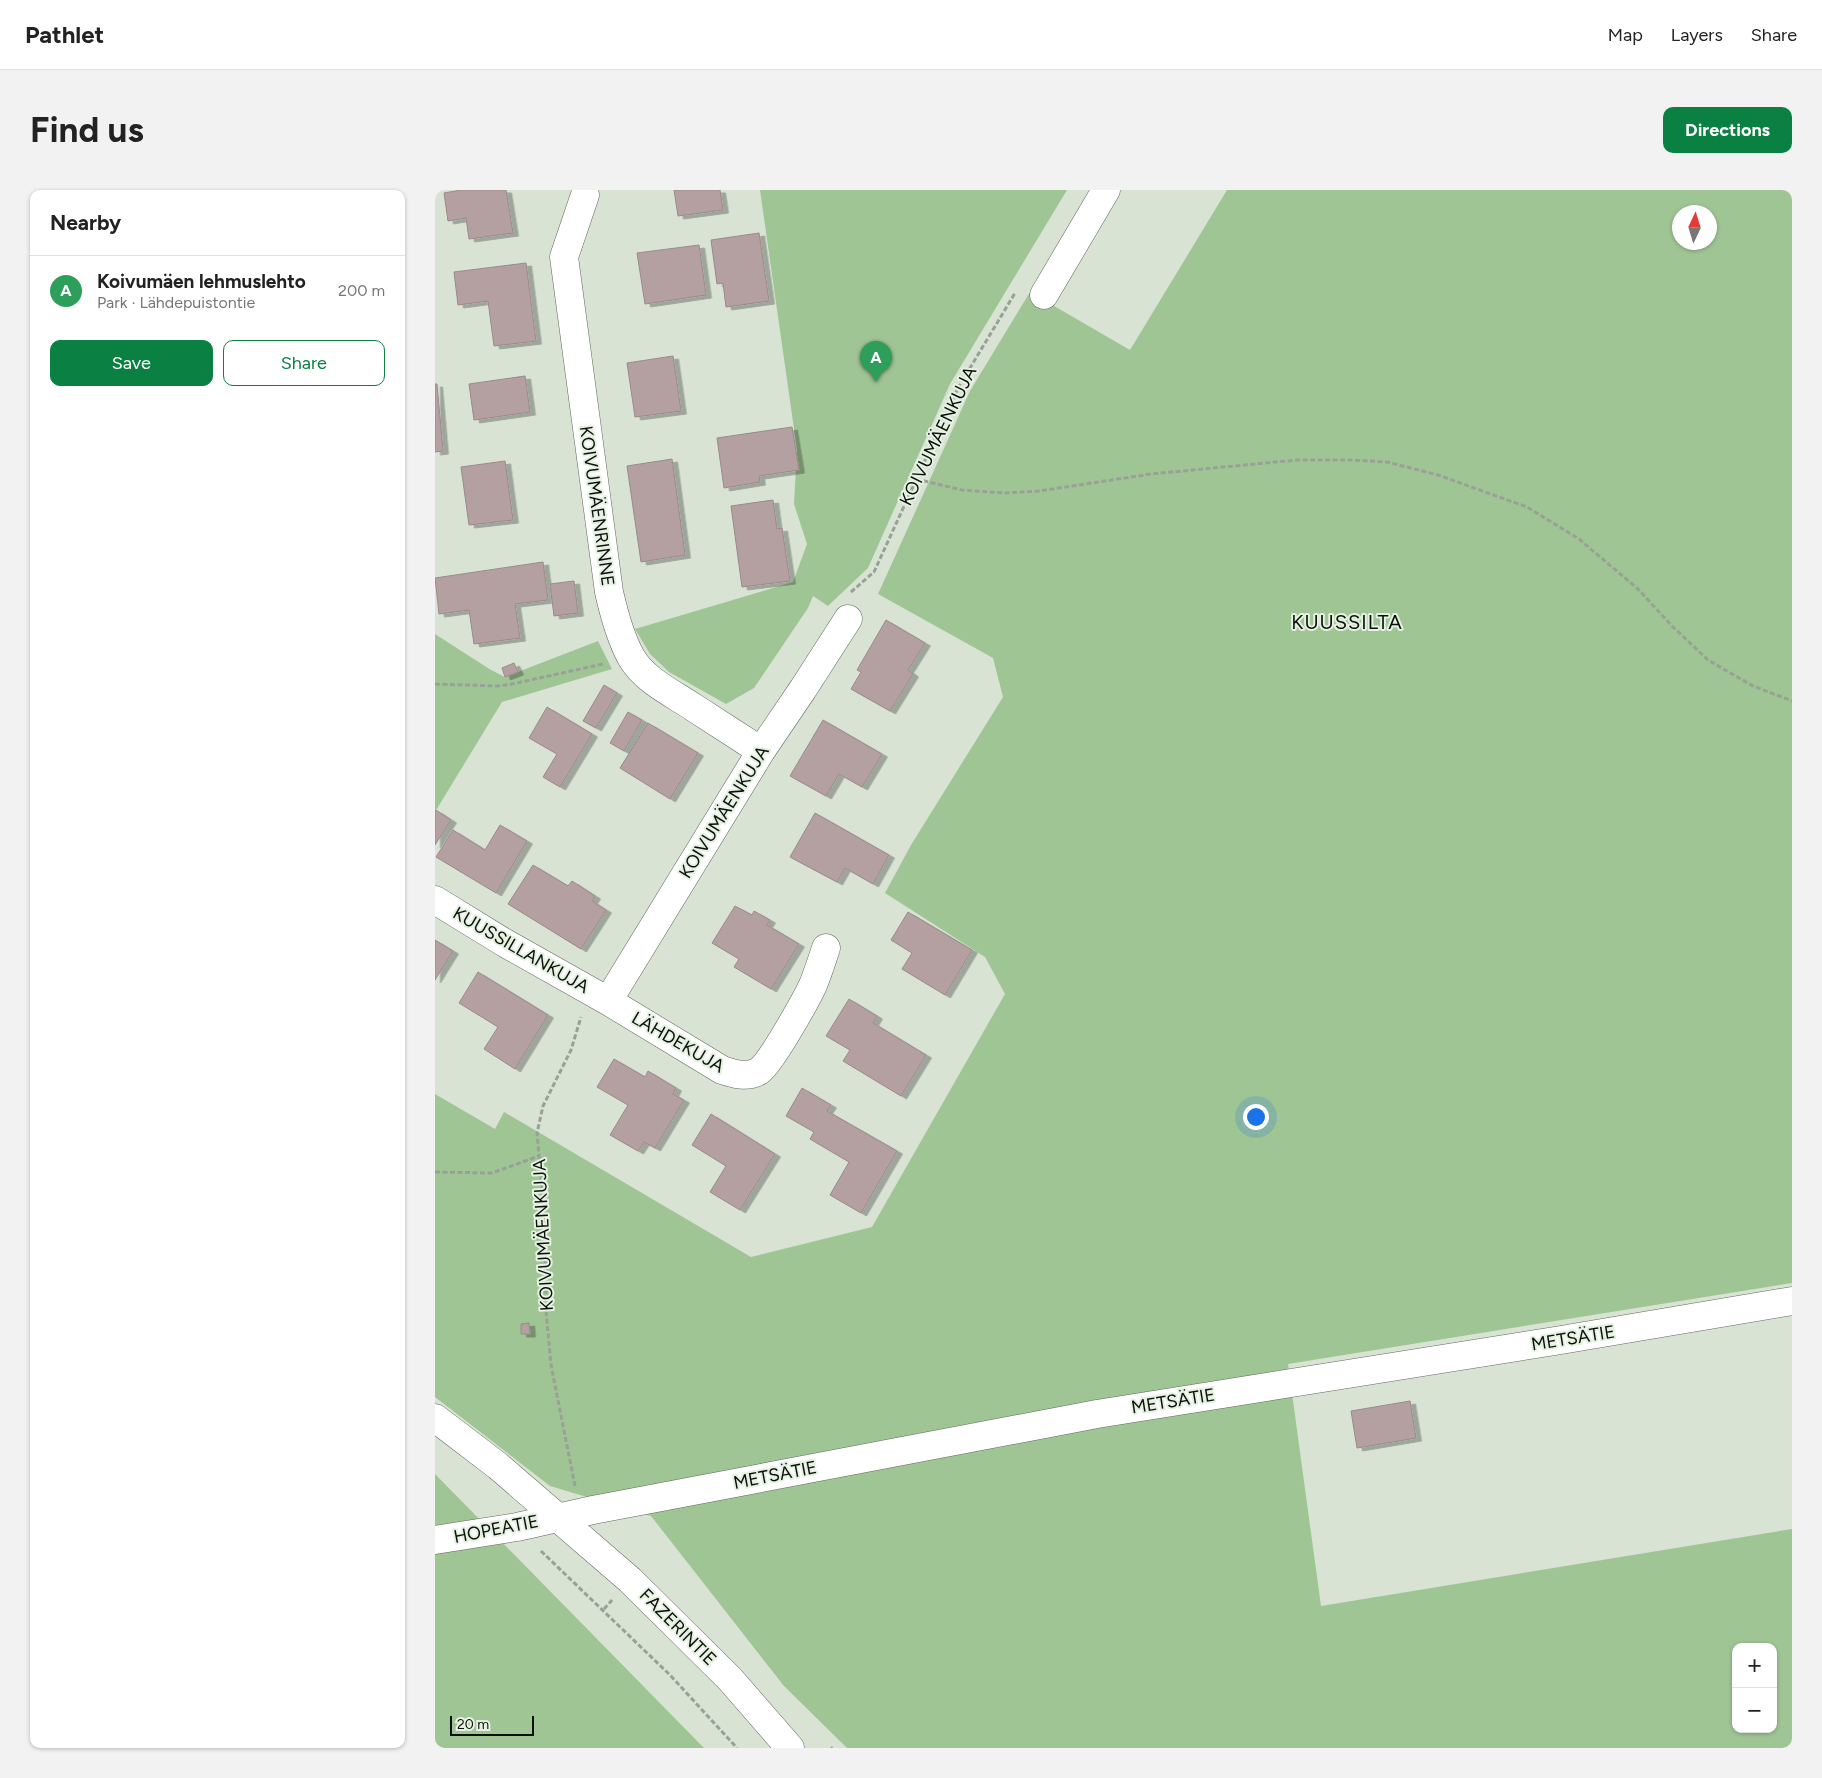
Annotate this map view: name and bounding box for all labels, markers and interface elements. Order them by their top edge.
text: Pathlet [25,20,104,49]
text: Map [1608,24,1643,46]
text: Layers [1671,24,1723,46]
text: Share [1751,24,1797,46]
button: Directions [1663,107,1792,153]
text: Find us [30,109,144,151]
north arrow [1672,205,1717,250]
text: Nearby [50,210,121,235]
text: Koivumäen lehmuslehto [97,270,306,293]
text: A [60,281,72,300]
text: 200 m [338,281,385,300]
text: Park · Lähdepuistontie [97,293,255,312]
button: Save [50,340,213,386]
button: Share [223,340,385,386]
pin: A [860,341,892,382]
street label: KOIVUMÄENKUJA [895,363,981,509]
street label: KOIVUMÄENRINNE [575,424,619,588]
district label: KUUSSILTA [1291,610,1403,634]
street label: KOIVUMÄENKUJA [674,742,774,882]
street label: KUUSSILLANKUJA [449,902,593,998]
street label: LÄHDEKUJA [628,1007,728,1077]
your location [1243,1104,1269,1130]
street label: KOIVUMÄENKUJA [528,1158,558,1312]
street label: METSÄTIE [1530,1321,1616,1355]
street label: METSÄTIE [1130,1384,1216,1418]
street label: METSÄTIE [731,1456,819,1494]
street label: HOPEATIE [452,1510,540,1548]
street label: FAZERINTIE [635,1584,721,1670]
map controls [1732,1643,1777,1733]
button: + [1732,1643,1777,1688]
button: − [1732,1688,1777,1733]
scale bar [450,1713,534,1736]
text: 20 m [457,1716,489,1733]

